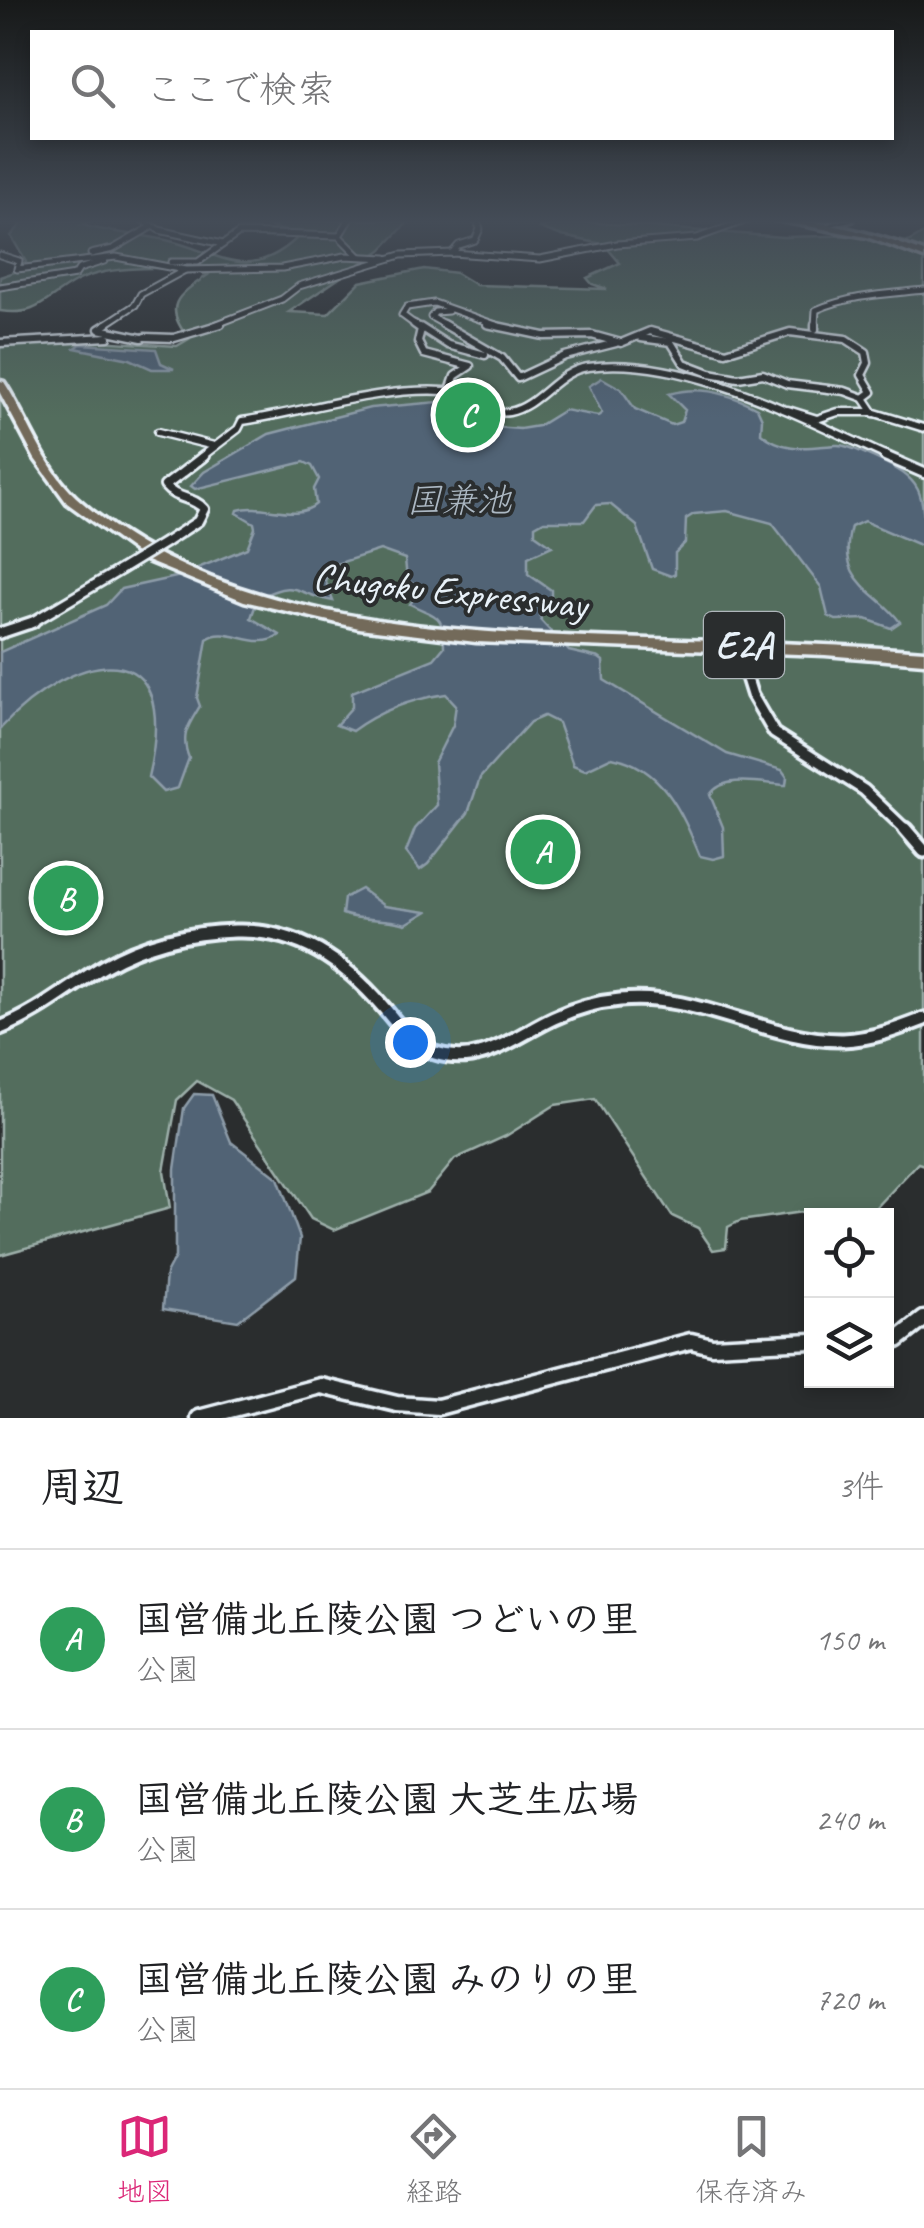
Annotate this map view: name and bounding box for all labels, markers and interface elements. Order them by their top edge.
search box [30,30,894,140]
icon: search [65,58,120,113]
text: ここで検索 [145,66,335,113]
pin: C [436,378,500,452]
water label: 国兼池 [406,478,512,523]
street label: Chugoku Expressway [310,552,593,631]
road number: E2A [704,612,784,678]
pin: A [510,814,576,890]
pin: B [34,860,98,936]
your location [385,1017,436,1068]
map controls [804,1208,894,1388]
button: locate [804,1208,894,1298]
button: layers [804,1298,894,1388]
text: 周辺 [40,1461,124,1514]
text: 3件 [838,1466,884,1507]
text: 国営備北丘陵公園 つどいの里 [135,1596,638,1643]
text: A [64,1619,81,1660]
text: 150 m [815,1619,884,1660]
text: 公園 [135,1649,199,1690]
text: 国営備北丘陵公園 大芝生広場 [135,1776,638,1823]
text: B [64,1799,81,1840]
text: 240 m [815,1799,884,1840]
text: 公園 [135,1829,199,1870]
text: 国営備北丘陵公園 みのりの里 [135,1956,638,2003]
text: C [65,1979,80,2020]
text: 720 m [815,1979,884,2020]
text: 公園 [135,2009,199,2050]
tab: 地図 [117,2109,173,2209]
tab: 経路 [406,2109,462,2209]
tab: 保存済み [695,2109,807,2209]

